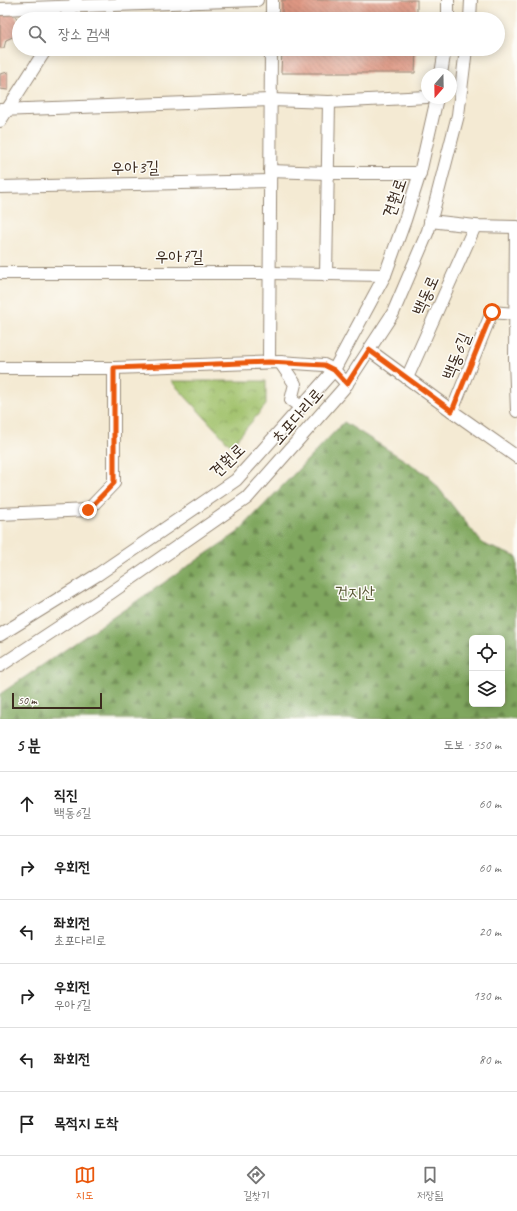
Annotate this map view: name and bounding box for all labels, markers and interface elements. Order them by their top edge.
search box [12,12,505,56]
icon: search [26,23,48,45]
text: 장소 검색 [58,25,110,44]
north arrow [421,68,457,104]
street label: 우아3길 [110,157,160,178]
street label: 견훤로 [378,175,411,221]
street label: 우아7길 [155,246,204,267]
street label: 백동로 [408,272,443,318]
route start [483,303,501,321]
street label: 백동6길 [438,329,475,383]
street label: 초포다리로 [267,384,328,449]
street label: 견훤로 [205,439,250,482]
route end [79,501,97,519]
park label: 건지산 [334,582,376,603]
map controls [469,635,505,707]
button: locate [469,635,505,671]
button: layers [469,671,505,707]
scale bar [12,691,102,710]
text: 50 m [18,693,37,707]
text: 5 분 [16,735,41,756]
text: 도보 · 350 m [443,737,501,753]
text: 직진 [54,786,78,805]
icon: ahead [16,793,38,815]
text: 60 m [479,796,501,812]
text: 백동6길 [54,805,91,821]
icon: right [16,857,38,879]
text: 우회전 [54,858,90,877]
text: 60 m [479,860,501,876]
text: 좌회전 [54,914,90,933]
icon: left [16,921,38,943]
text: 20 m [479,924,501,940]
text: 초포다리로 [54,933,106,949]
text: 우회전 [54,978,90,997]
icon: right [16,985,38,1007]
text: 130 m [473,988,501,1004]
text: 우아7길 [54,997,91,1013]
icon: left [16,1049,38,1071]
text: 좌회전 [54,1050,90,1069]
text: 80 m [479,1052,501,1068]
icon: arrive [16,1113,38,1135]
text: 목적지 도착 [54,1114,118,1133]
tab: 지도 [74,1164,96,1203]
tab: 길찾기 [243,1164,269,1203]
tab: 저장됨 [417,1164,443,1203]

